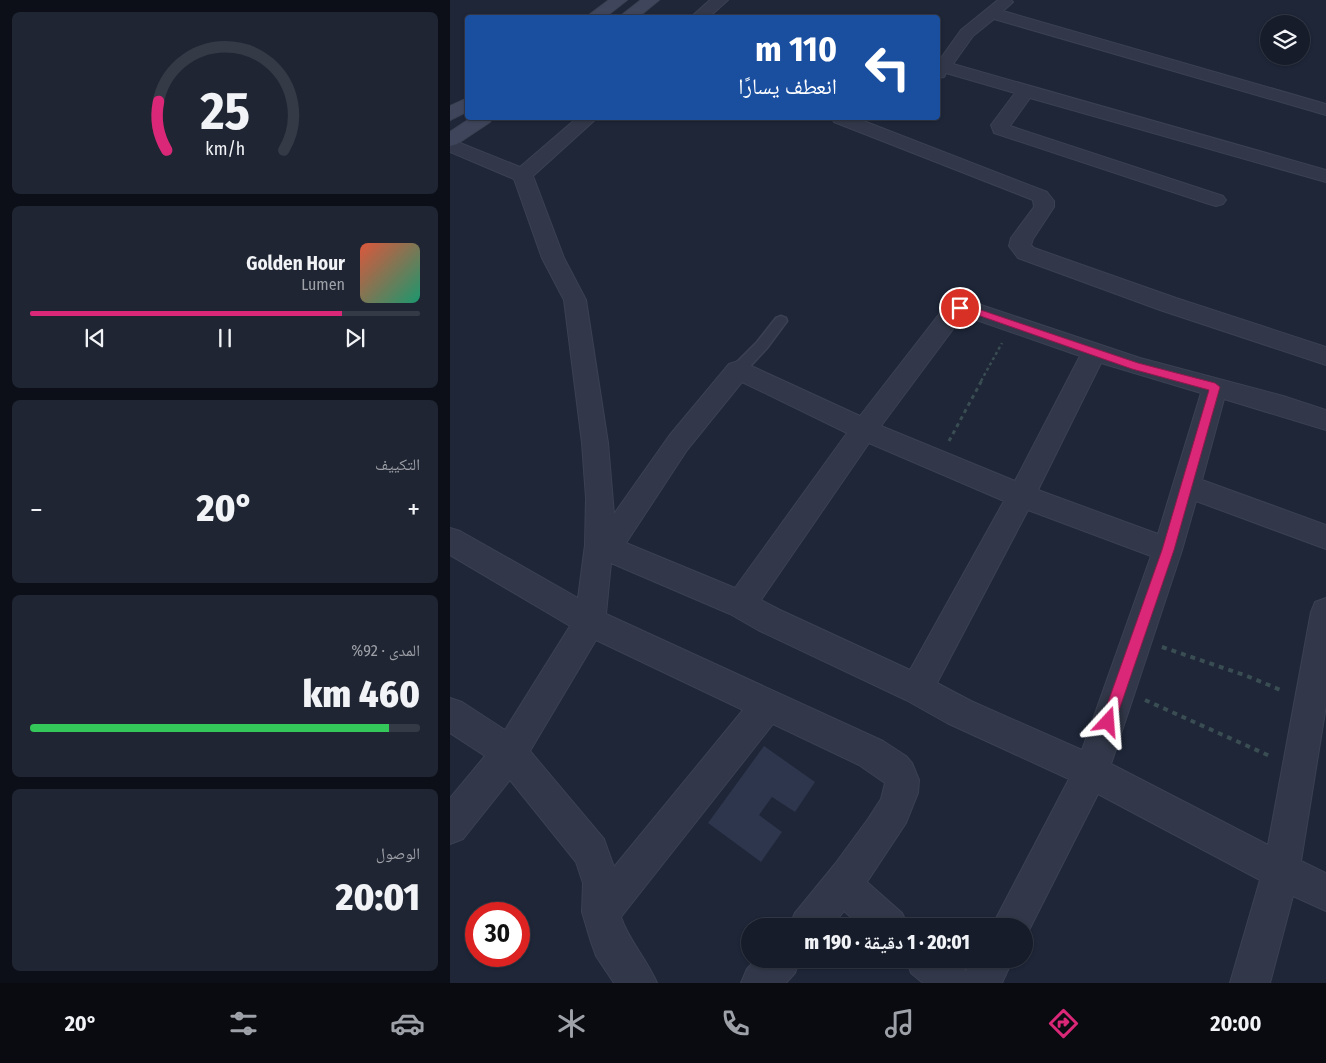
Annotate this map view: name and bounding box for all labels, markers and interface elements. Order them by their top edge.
map controls [1260,15,1310,65]
button: layers [1260,15,1310,65]
text: 110 m [755,28,837,70]
icon: left [855,35,920,100]
text: انعطف يسارًا [738,73,837,100]
text: 25 [199,80,250,143]
text: km/h [205,138,245,160]
text: Golden Hour [246,252,345,275]
text: Lumen [301,275,345,294]
pin [939,287,981,329]
icon: arrive [946,294,974,322]
icon: previous [81,324,109,352]
icon: pause [211,324,239,352]
icon: next [341,324,369,352]
text: التكييف [375,455,420,474]
text: 20° [197,485,253,531]
text: − [30,493,43,526]
text: + [407,493,420,526]
text: المدى · 92% [351,641,420,660]
text: 460 km [302,671,420,717]
position arrow [1081,695,1133,747]
text: الوصول [376,844,420,863]
text: 20:01 [336,874,420,920]
speed limit sign: 30 [465,902,530,967]
text: 20:01 · 1 دقيقة · 190 m [804,931,970,954]
icon: filters [226,1006,261,1041]
icon: car [390,1006,425,1041]
icon: climate [554,1006,589,1041]
icon: phone [718,1006,753,1041]
icon: music [882,1006,917,1041]
icon: directions [1046,1006,1081,1041]
text: 20° [65,1010,97,1037]
text: 20:00 [1210,1010,1262,1037]

